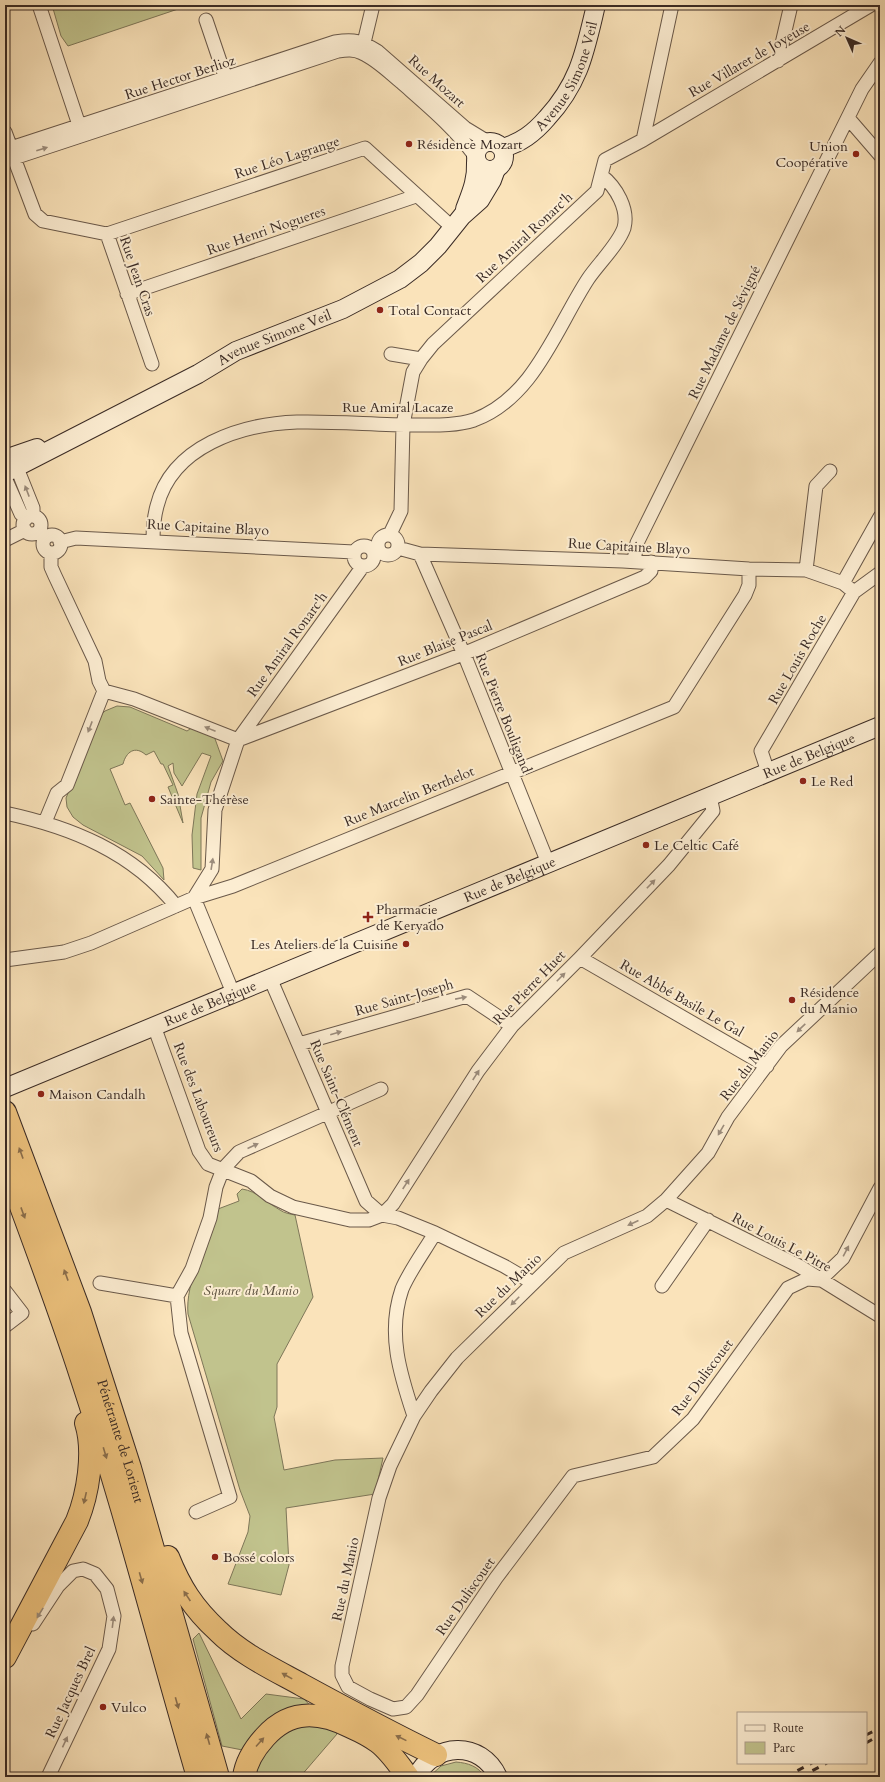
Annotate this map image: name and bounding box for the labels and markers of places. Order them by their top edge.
place label: Résidence Mozart [417,135,523,154]
place label: Union Coopérative [775,137,848,172]
marker: Résidence Mozart [404,139,414,149]
marker: Union Coopérative [851,149,861,159]
place label: Total Contact [388,301,472,320]
marker: Total Contact [375,305,385,315]
place label: Le Red [811,772,854,791]
marker: Le Red [798,776,808,786]
place label: Sainte-Thérèse [160,790,249,809]
marker: Sainte-Thérèse [147,794,157,804]
place label: Le Celtic Café [654,836,739,855]
marker: Le Celtic Café [641,840,651,850]
place label: Pharmacie de Keryado [376,900,444,935]
marker: Pharmacie de Keryado [363,912,373,922]
place label: Les Ateliers de la Cuisine [250,935,398,954]
marker: Les Ateliers de la Cuisine [401,939,411,949]
place label: Résidence du Manio [800,983,859,1018]
marker: Résidence du Manio [787,995,797,1005]
place label: Maison Candalh [49,1085,146,1104]
marker: Maison Candalh [36,1089,46,1099]
place label: Bossé colors [223,1548,295,1567]
marker: Bossé colors [210,1552,220,1562]
place label: Vulco [111,1698,147,1717]
marker: Vulco [98,1702,108,1712]

